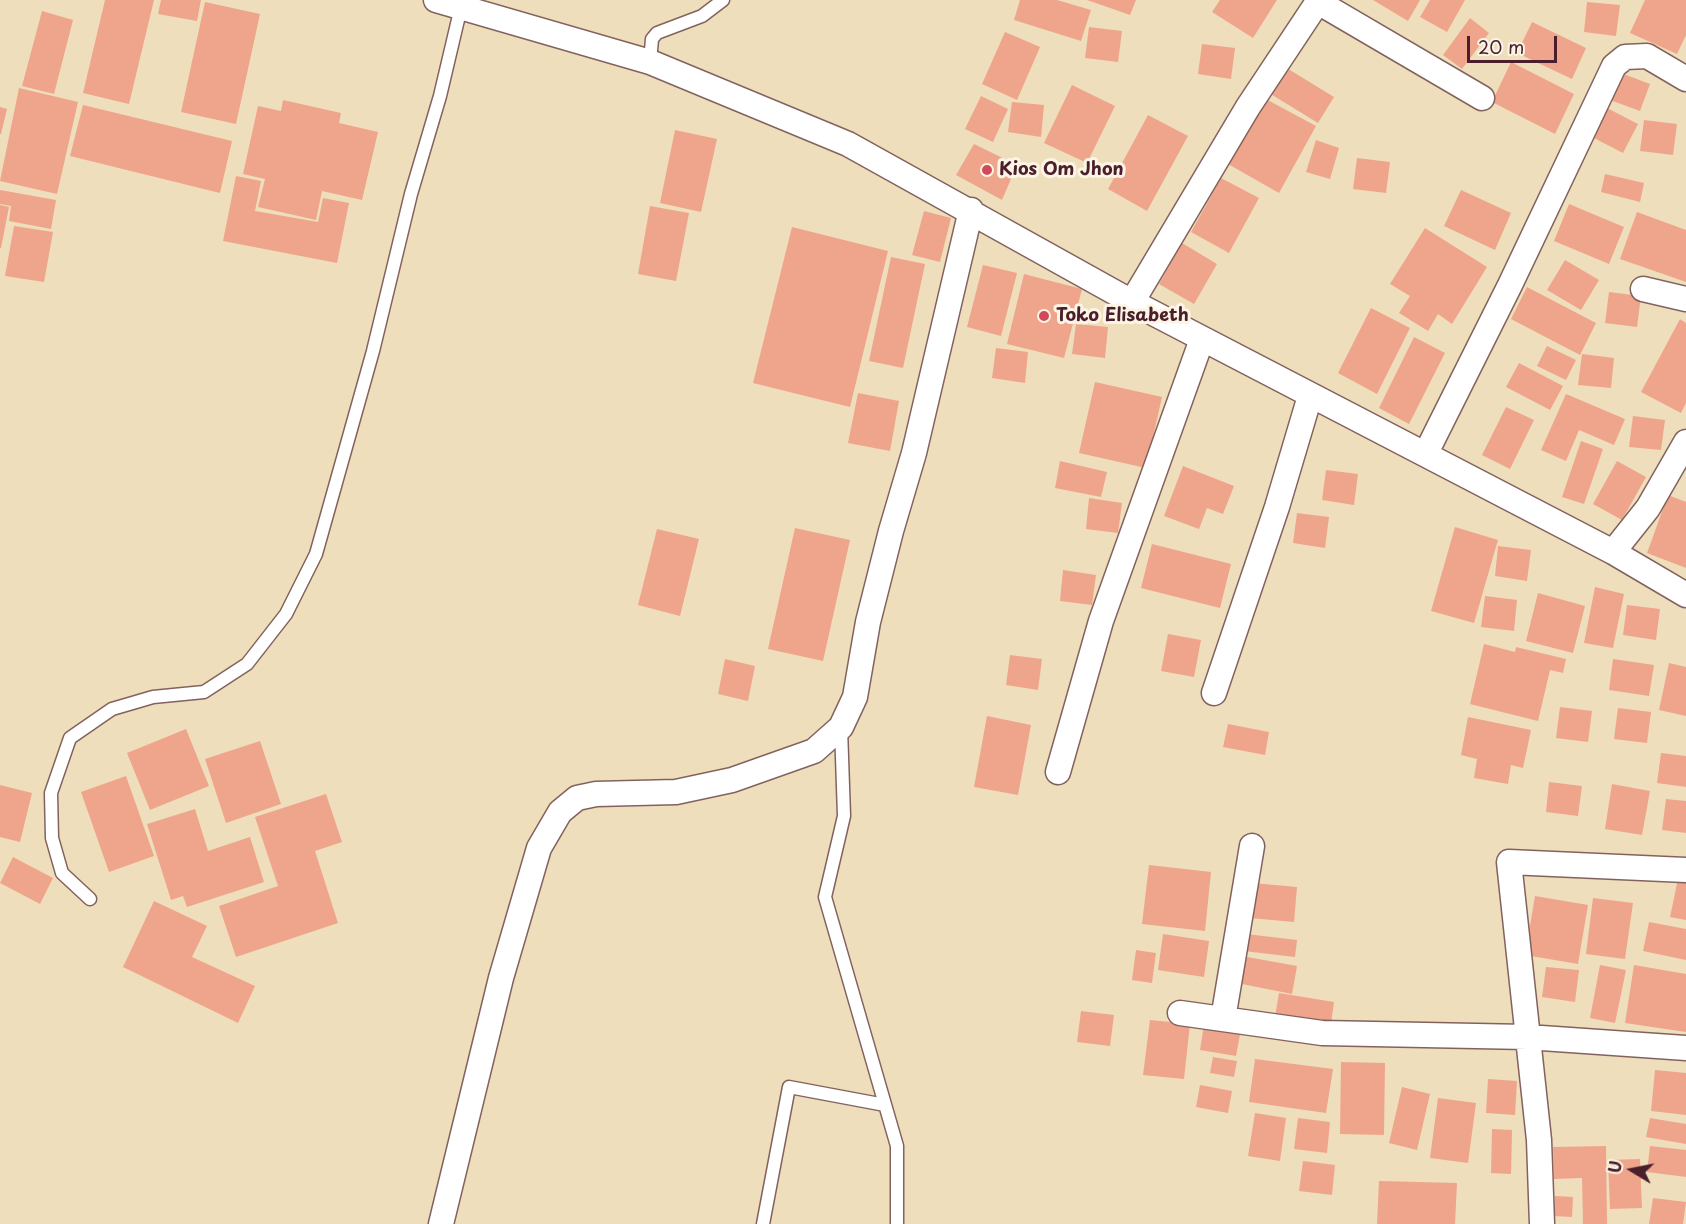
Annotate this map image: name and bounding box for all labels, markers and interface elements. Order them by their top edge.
scale bar [1470,24,1560,62]
text: 20 m [1478,33,1524,60]
place label: Kios Om Jhon [999,159,1124,181]
marker: Kios Om Jhon [980,163,994,177]
place label: Toko Elisabeth [1056,305,1189,327]
marker: Toko Elisabeth [1037,309,1051,323]
north arrow [1602,1140,1662,1200]
text: U [1601,1159,1627,1175]

